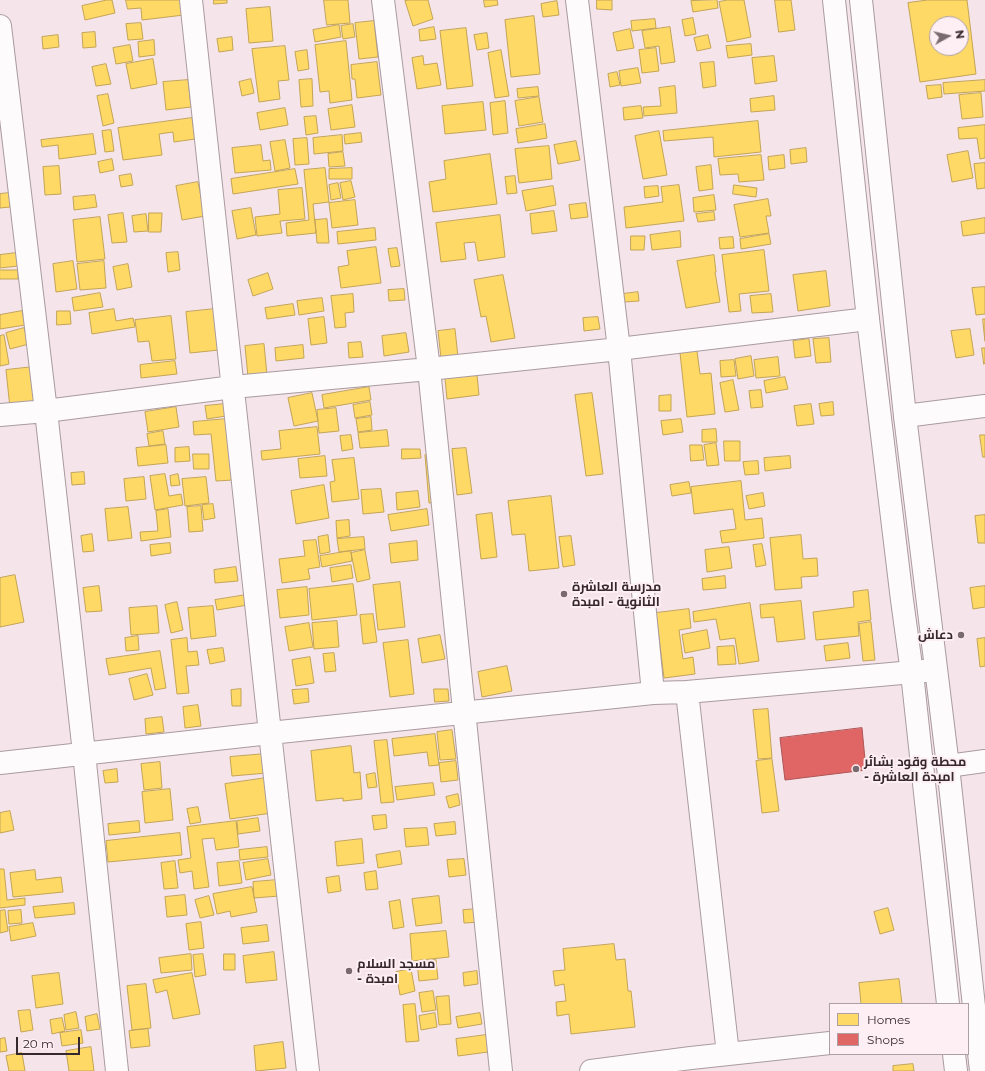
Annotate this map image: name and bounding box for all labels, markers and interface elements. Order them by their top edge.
north arrow [929,16,969,56]
text: N [952,29,967,40]
place label: مدرسة العاشرة الثانوية - امبدة [572,579,661,610]
marker: مدرسة العاشرة الثانوية - امبدة [559,589,569,599]
place label: دعاش [918,627,953,643]
marker: دعاش [956,630,966,640]
place label: محطة وقود بشائر - امبدة العاشرة [864,754,966,785]
marker: محطة وقود بشائر - امبدة العاشرة [851,764,861,774]
place label: مسجد السلام - امبدة [357,956,435,987]
marker: مسجد السلام - امبدة [344,966,354,976]
legend [829,1003,969,1055]
text: Homes [867,1012,910,1027]
scale bar [18,1029,82,1055]
text: Shops [867,1032,904,1047]
text: 20 m [23,1036,54,1051]

